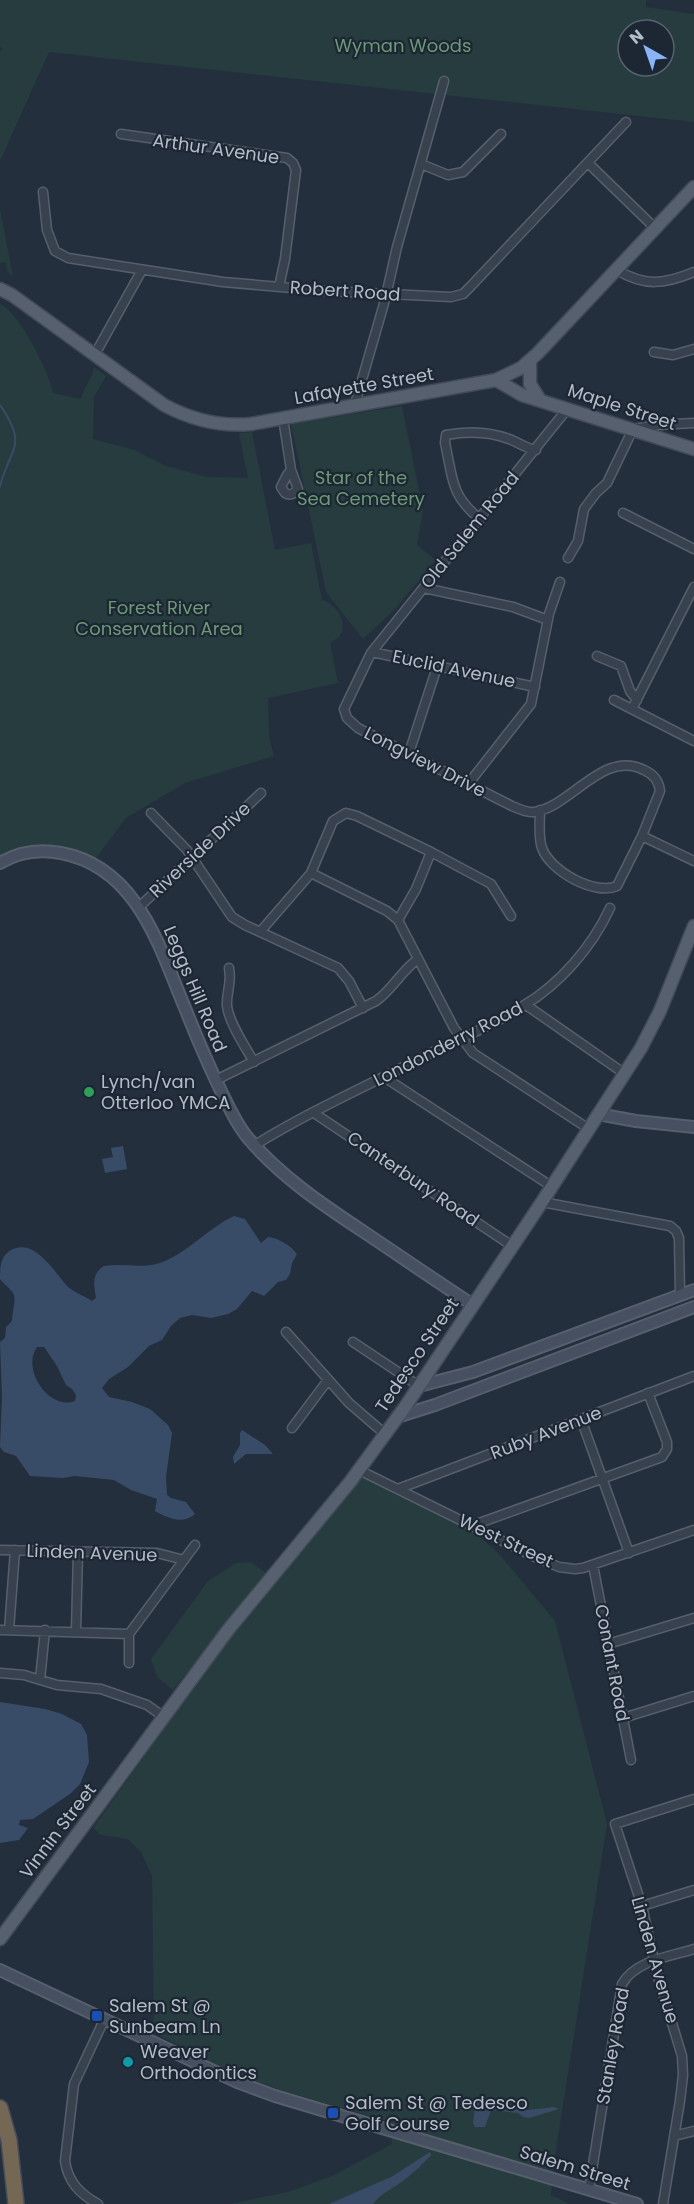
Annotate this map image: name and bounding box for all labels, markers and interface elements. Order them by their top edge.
north arrow [616,18,676,78]
text: N [625,24,649,50]
park label: Wyman Woods [335,33,471,58]
street label: Arthur Avenue [151,127,281,170]
street label: Robert Road [289,274,401,307]
street label: Lafayette Street [292,361,436,410]
street label: Maple Street [565,377,680,436]
park label: Star of the Sea Cemetery [297,465,425,511]
street label: Old Salem Road [415,466,525,594]
park label: Forest River Conservation Area [75,595,243,641]
street label: Euclid Avenue [390,643,518,694]
street label: Longview Drive [360,720,490,803]
street label: Riverside Drive [143,796,256,903]
street label: Leggs Hill Road [158,922,233,1056]
street label: Londonderry Road [369,995,527,1092]
place label: Lynch/van Otterloo YMCA [101,1069,230,1115]
marker: Lynch/van Otterloo YMCA [82,1085,96,1099]
street label: Canterbury Road [342,1125,484,1232]
street label: Tedesco Street [369,1292,464,1417]
street label: Ruby Avenue [487,1400,605,1465]
street label: West Street [455,1508,558,1573]
street label: Linden Avenue [26,1538,158,1567]
street label: Conant Road [589,1602,636,1724]
street label: Vinnin Street [14,1778,102,1883]
street label: Linden Avenue [625,1893,686,2026]
street label: Stanley Road [590,1986,635,2106]
place label: Salem St @ Sunbeam Ln [109,1993,221,2039]
marker: Salem St @ Sunbeam Ln [90,2009,104,2023]
place label: Weaver Orthodontics [140,2039,257,2085]
marker: Weaver Orthodontics [121,2055,135,2069]
place label: Salem St @ Tedesco Golf Course [345,2090,528,2136]
marker: Salem St @ Tedesco Golf Course [326,2106,340,2120]
street label: Salem Street [517,2139,633,2196]

